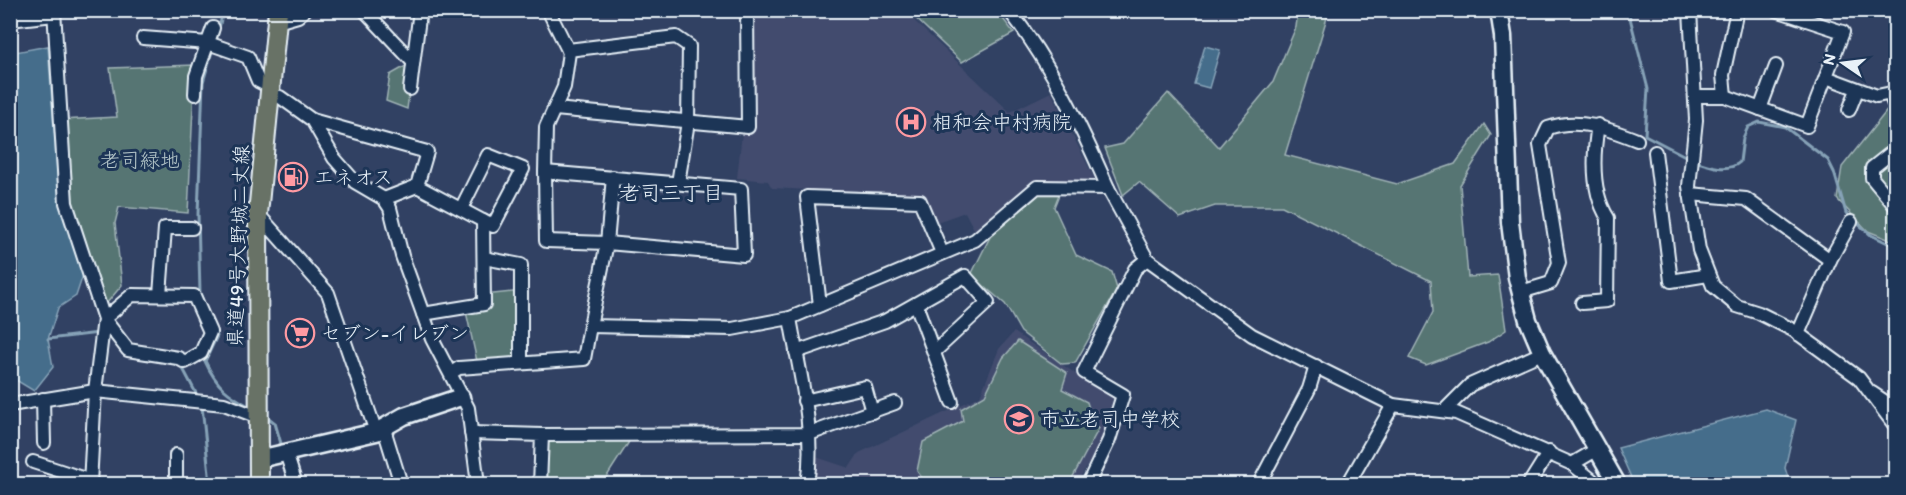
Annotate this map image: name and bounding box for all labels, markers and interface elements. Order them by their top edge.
north arrow [1813,33,1873,93]
text: N [1818,52,1839,67]
hospital icon: 相和会中村病院 [895,106,927,138]
place label: 相和会中村病院 [932,110,1072,134]
street label: 県道49号大野城二丈線 [222,144,254,348]
park label: 老司緑地 [100,148,180,172]
fuel station icon: エネオス [277,161,309,193]
place label: エネオス [314,165,393,189]
district label: 老司三丁目 [619,180,724,205]
supermarket icon: セブン-イレブン [284,317,316,349]
place label: セブン-イレブン [321,321,469,345]
school or university icon: 市立老司中学校 [1003,403,1035,435]
place label: 市立老司中学校 [1040,407,1180,431]

